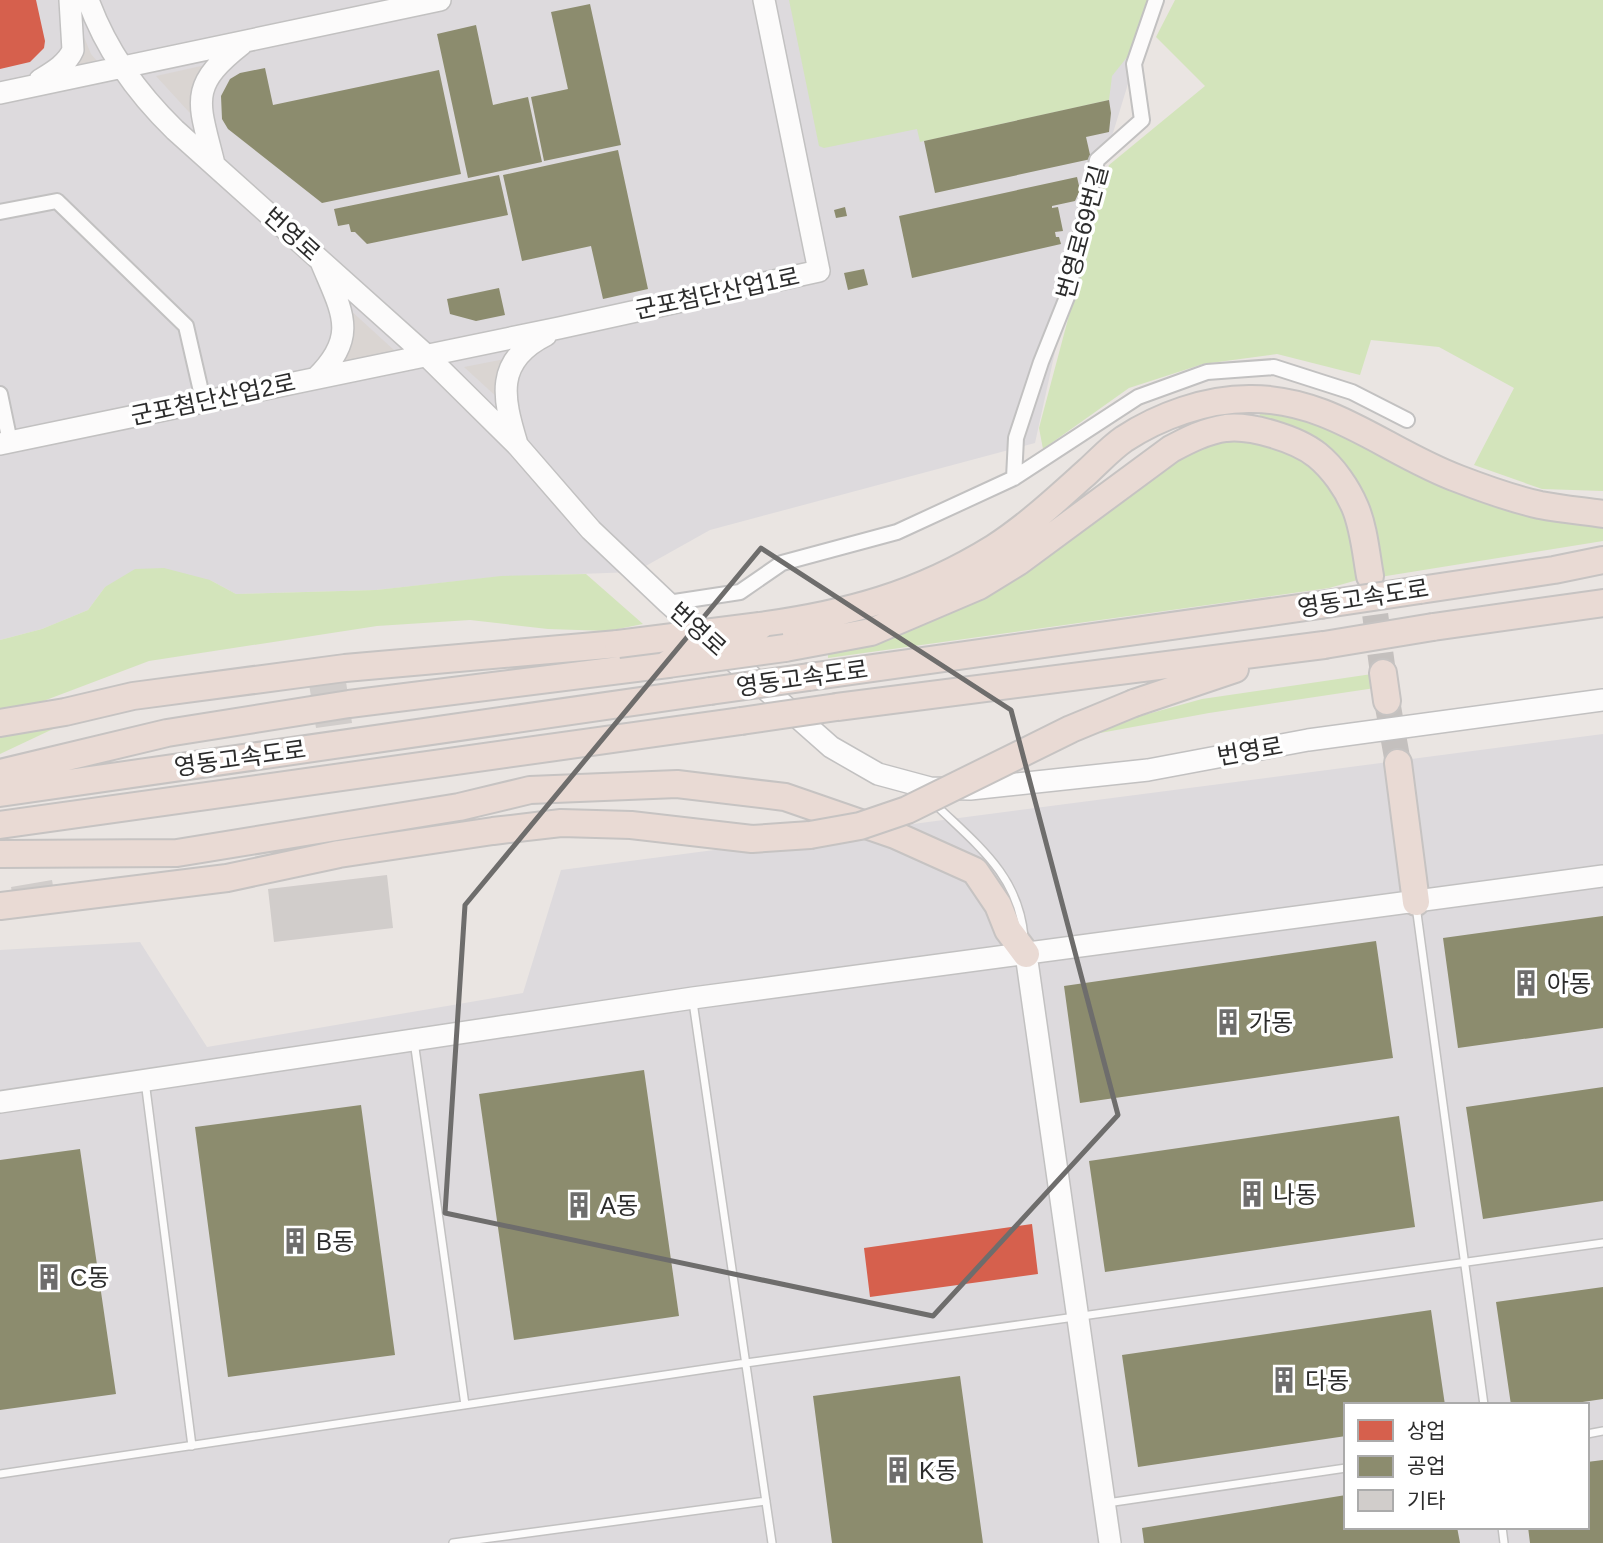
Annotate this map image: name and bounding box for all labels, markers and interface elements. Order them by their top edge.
street label: 번영로69번길 [1051,162,1113,302]
street label: 번영로 [258,202,326,266]
street label: 군포첨단산업1로 [632,262,802,324]
street label: 군포첨단산업2로 [128,368,298,430]
street label: 영동고속도로 [1295,574,1431,622]
street label: 번영로 [664,597,732,661]
street label: 영동고속도로 [735,655,869,701]
street label: 번영로 [1215,732,1285,770]
street label: 영동고속도로 [173,735,307,781]
building icon: 아동 [1511,968,1541,998]
place label: 아동 [1547,970,1591,997]
building icon: 가동 [1213,1007,1243,1037]
place label: 가동 [1249,1009,1293,1036]
building icon: 나동 [1237,1179,1267,1209]
place label: 나동 [1273,1181,1317,1208]
building icon: A동 [564,1190,594,1220]
place label: A동 [600,1192,638,1219]
building icon: B동 [280,1226,310,1256]
place label: B동 [316,1228,354,1255]
building icon: C동 [34,1262,64,1292]
place label: C동 [70,1264,109,1291]
building icon: 다동 [1269,1365,1299,1395]
place label: 다동 [1305,1367,1349,1394]
legend [1344,1403,1589,1529]
text: 상업 [1407,1419,1446,1442]
text: 공업 [1407,1454,1446,1477]
building icon: K동 [883,1455,913,1485]
place label: K동 [919,1457,957,1484]
text: 기타 [1407,1489,1446,1512]

